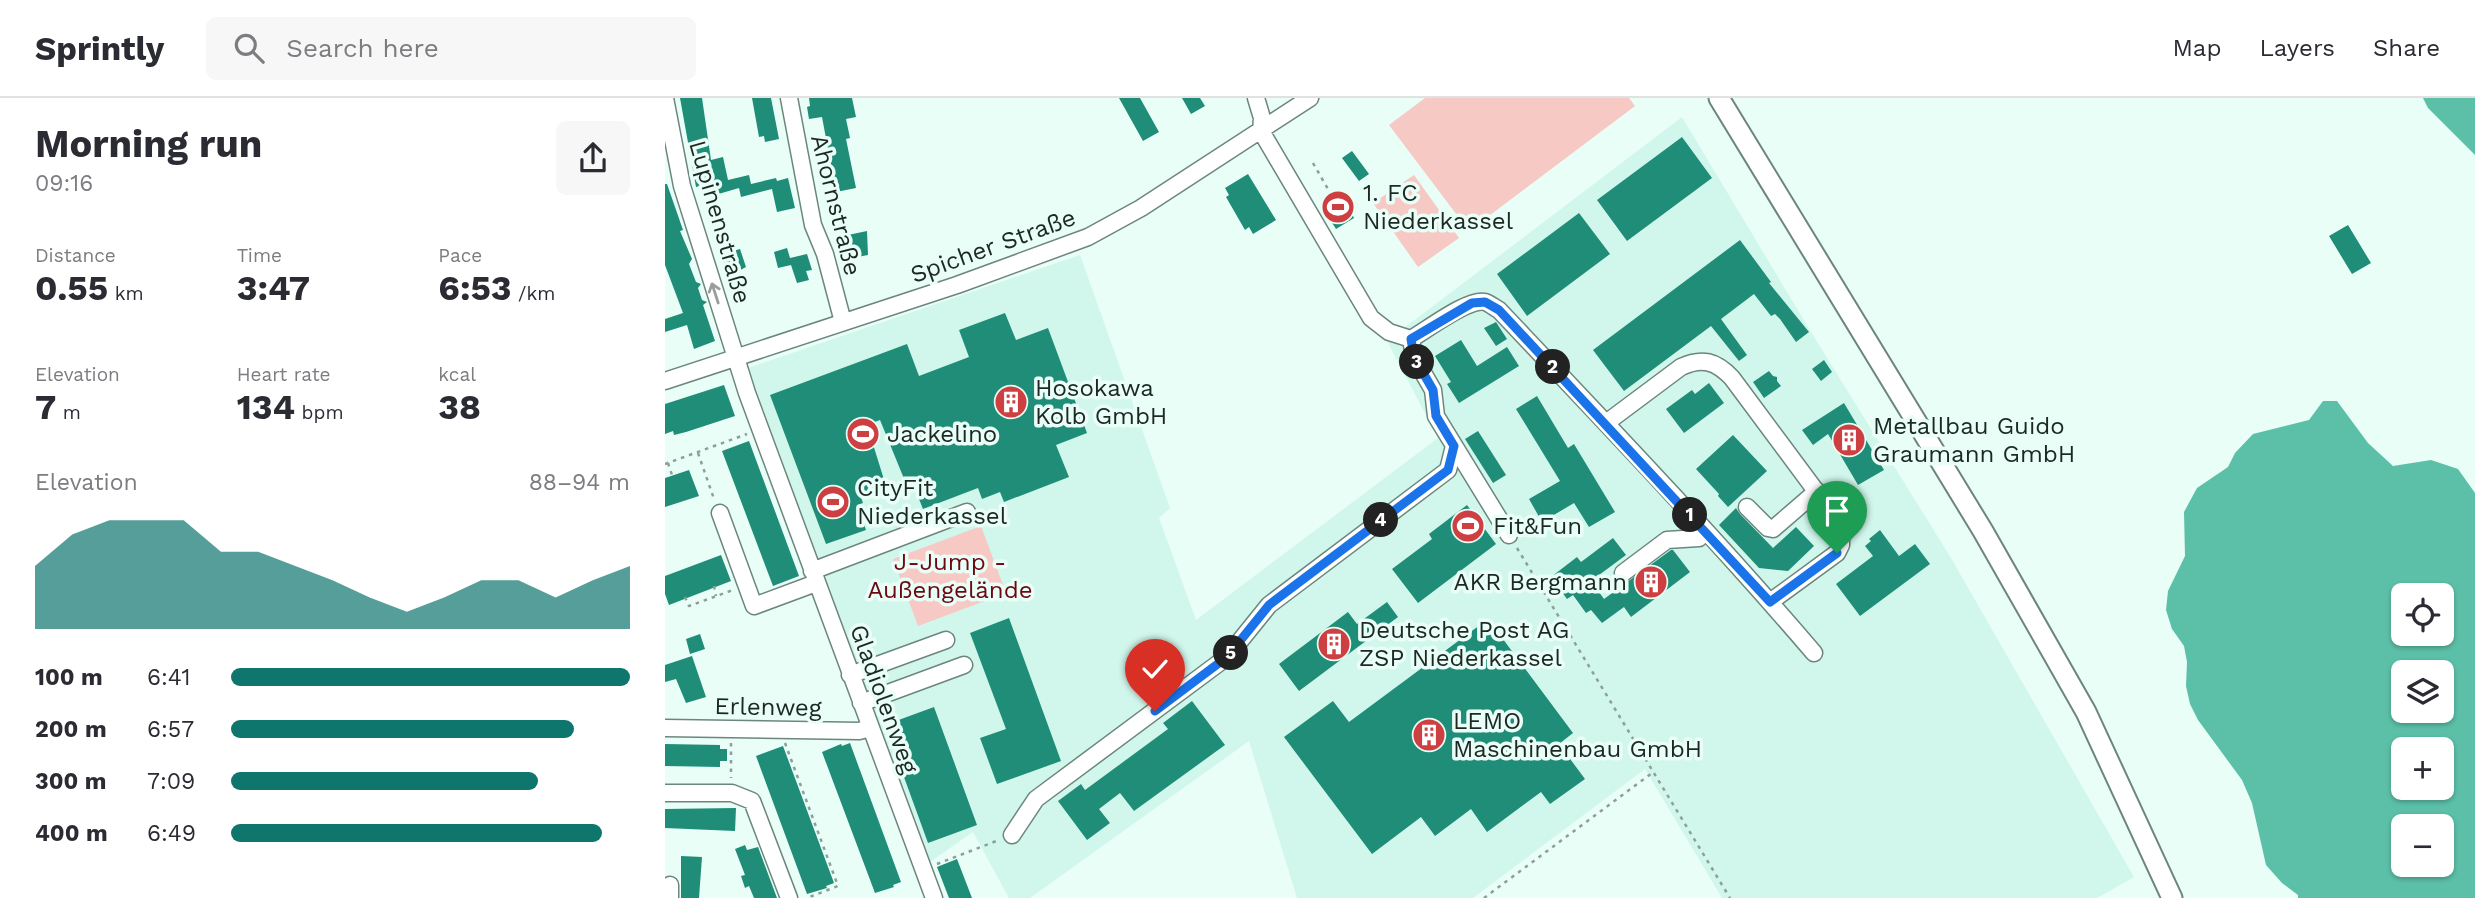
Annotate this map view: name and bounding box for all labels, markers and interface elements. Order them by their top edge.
search box [206,17,696,80]
text: Sprintly [35,29,164,68]
icon: search [230,29,268,67]
text: Search here [286,33,439,63]
text: Map [2173,34,2221,62]
text: Layers [2259,34,2335,62]
text: Share [2373,34,2440,62]
button: share [556,121,630,195]
text: Morning run [35,122,262,166]
street label: Ahornstraße [805,132,867,278]
street label: Lupinenstraße [683,137,757,307]
text: 09:16 [35,170,93,197]
place label: 1. FC Niederkassel [1363,179,1514,235]
sports icon: 1. FC Niederkassel [1319,188,1357,226]
street label: Spicher Straße [907,203,1079,289]
text: Distance [35,244,116,267]
text: Time [237,244,282,267]
text: Pace [438,244,482,267]
text: 0.55 [35,267,108,309]
text: 3:47 [237,267,310,309]
text: 6:53 [438,267,512,309]
text: km [108,282,144,305]
text: /km [512,282,555,305]
one-way arrow [708,282,720,304]
pin: 3 [1399,344,1435,380]
text: 3 [1411,350,1422,373]
pin: 2 [1535,350,1571,384]
text: 2 [1547,355,1558,378]
text: Elevation [35,363,120,386]
text: Heart rate [237,363,331,386]
text: kcal [438,363,476,386]
place label: Hosokawa Kolb GmbH [1035,374,1167,430]
building icon: Hosokawa Kolb GmbH [992,383,1030,421]
text: 7 [35,386,56,428]
text: 134 [237,386,295,428]
text: 38 [438,386,481,428]
text: m [56,401,81,424]
text: bpm [295,401,344,424]
place label: Metallbau Guido Graumann GmbH [1873,412,2075,468]
sports icon: Jackelino [844,415,882,453]
place label: Jackelino [887,420,997,448]
building icon: Metallbau Guido Graumann GmbH [1830,421,1868,459]
text: Elevation [35,469,138,496]
text: 88–94 m [529,469,630,496]
place label: CityFit Niederkassel [857,474,1008,530]
pin [1807,481,1867,553]
sports icon: CityFit Niederkassel [814,483,852,521]
icon: arrive [1818,492,1856,530]
pin: 1 [1672,498,1707,532]
pin: 4 [1363,502,1399,538]
text: 1 [1685,503,1694,526]
sports icon: Fit&Fun [1449,507,1487,545]
text: 4 [1374,508,1387,531]
place label: Fit&Fun [1493,512,1582,540]
park label: J-Jump - Außengelände [867,548,1033,604]
building icon: AKR Bergmann [1632,563,1670,601]
place label: AKR Bergmann [1454,568,1627,596]
map controls [2391,583,2454,877]
button: locate [2391,583,2454,646]
place label: Deutsche Post AG ZSP Niederkassel [1359,616,1569,672]
street label: Gladiolenweg [844,621,924,777]
building icon: Deutsche Post AG ZSP Niederkassel [1315,625,1353,663]
pin: 5 [1213,636,1249,670]
pin [1125,639,1185,711]
text: 5 [1225,641,1236,664]
icon: check [1136,650,1174,688]
button: layers [2391,660,2454,723]
text: 100 m [35,664,103,691]
text: 6:41 [147,664,190,691]
street label: Erlenweg [714,692,822,722]
place label: LEMO Maschinenbau GmbH [1453,707,1702,763]
text: 200 m [35,716,107,743]
text: 6:57 [147,716,194,743]
building icon: LEMO Maschinenbau GmbH [1410,716,1448,754]
button: + [2391,737,2454,800]
text: 300 m [35,768,106,795]
text: 7:09 [147,768,195,795]
button: − [2391,814,2454,877]
text: 400 m [35,820,108,847]
text: 6:49 [147,820,196,847]

